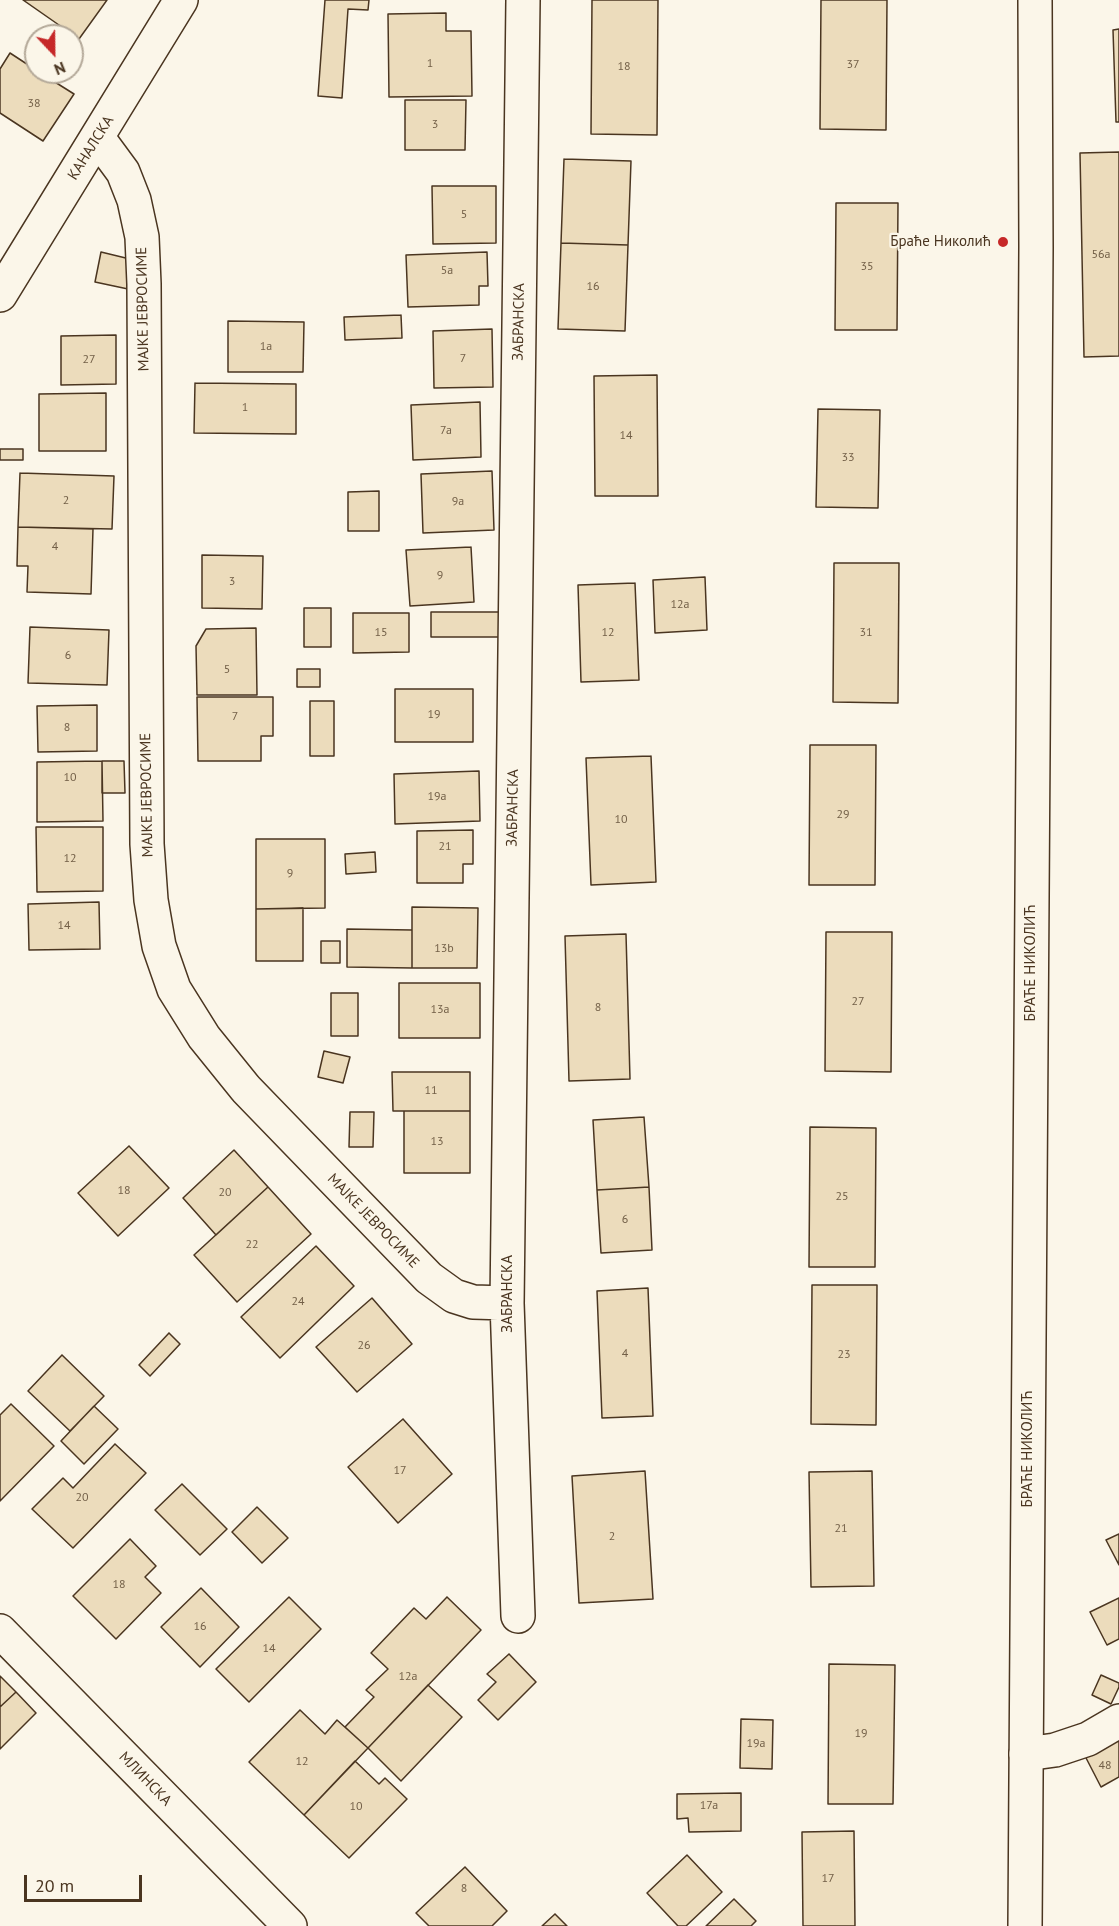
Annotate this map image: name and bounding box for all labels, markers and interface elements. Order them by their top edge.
north arrow [24,24,84,84]
house number: 1 [427,57,433,71]
text: N [51,58,69,80]
house number: 37 [846,58,860,72]
house number: 18 [617,60,631,74]
house number: 38 [27,97,41,111]
street label: КАНАЛСКА [64,112,118,184]
house number: 3 [432,118,438,132]
house number: 5 [461,208,467,222]
place label: Браће Николић [890,233,991,251]
marker: Браће Николић [996,235,1010,249]
street label: МАЈКЕ ЈЕВРОСИМЕ [133,247,153,371]
house number: 56a [1091,248,1111,262]
house number: 35 [860,260,874,274]
house number: 5a [441,264,453,278]
house number: 16 [586,280,600,294]
street label: ЗАБРАНСКА [509,283,529,361]
house number: 1a [260,340,272,354]
house number: 7 [460,352,466,366]
house number: 27 [82,353,96,367]
house number: 1 [242,401,248,415]
house number: 7a [440,424,452,438]
house number: 14 [619,429,633,443]
house number: 33 [841,451,855,465]
house number: 2 [63,494,69,508]
house number: 9a [452,495,464,509]
house number: 4 [52,540,58,554]
house number: 9 [437,569,443,583]
house number: 3 [229,575,235,589]
house number: 12a [670,598,690,612]
house number: 15 [374,626,388,640]
house number: 12 [601,626,615,640]
house number: 31 [859,626,873,640]
house number: 6 [65,649,71,663]
house number: 5 [224,663,230,677]
house number: 19 [427,708,441,722]
house number: 7 [232,710,238,724]
house number: 8 [64,721,70,735]
street label: МАЈКЕ ЈЕВРОСИМЕ [137,733,157,857]
street label: ЗАБРАНСКА [503,769,523,847]
house number: 10 [63,771,77,785]
house number: 19a [427,790,447,804]
house number: 29 [836,808,850,822]
house number: 10 [614,813,628,827]
house number: 21 [438,840,452,854]
house number: 12 [63,852,77,866]
house number: 9 [287,867,293,881]
street label: БРАЋЕ НИКОЛИЋ [1022,905,1040,1021]
house number: 14 [57,919,71,933]
house number: 13b [434,942,454,956]
house number: 27 [851,995,865,1009]
house number: 8 [595,1001,601,1015]
house number: 13a [430,1003,450,1017]
house number: 11 [424,1084,438,1098]
house number: 13 [430,1135,444,1149]
street label: МАЈКЕ ЈЕВРОСИМЕ [323,1170,423,1272]
house number: 18 [117,1184,131,1198]
house number: 20 [218,1186,232,1200]
house number: 25 [835,1190,849,1204]
house number: 6 [622,1213,628,1227]
house number: 22 [245,1238,259,1252]
street label: ЗАБРАНСКА [499,1255,517,1333]
house number: 24 [291,1295,305,1309]
house number: 26 [357,1339,371,1353]
house number: 4 [622,1347,628,1361]
house number: 23 [837,1348,851,1362]
street label: БРАЋЕ НИКОЛИЋ [1019,1391,1037,1507]
house number: 17 [393,1464,407,1478]
house number: 20 [75,1491,89,1505]
house number: 21 [834,1522,848,1536]
house number: 2 [609,1530,615,1544]
house number: 18 [112,1578,126,1592]
house number: 16 [193,1620,207,1634]
house number: 14 [262,1642,276,1656]
house number: 12a [398,1670,418,1684]
house number: 19 [854,1727,868,1741]
house number: 19a [746,1737,766,1751]
street label: МЛИНСКА [115,1748,175,1810]
house number: 12 [295,1755,309,1769]
house number: 48 [1098,1759,1112,1773]
house number: 17a [700,1799,718,1813]
house number: 10 [349,1800,363,1814]
scale bar [27,1863,146,1901]
house number: 17 [821,1872,835,1886]
text: 20 m [35,1874,74,1897]
house number: 8 [461,1882,467,1896]

